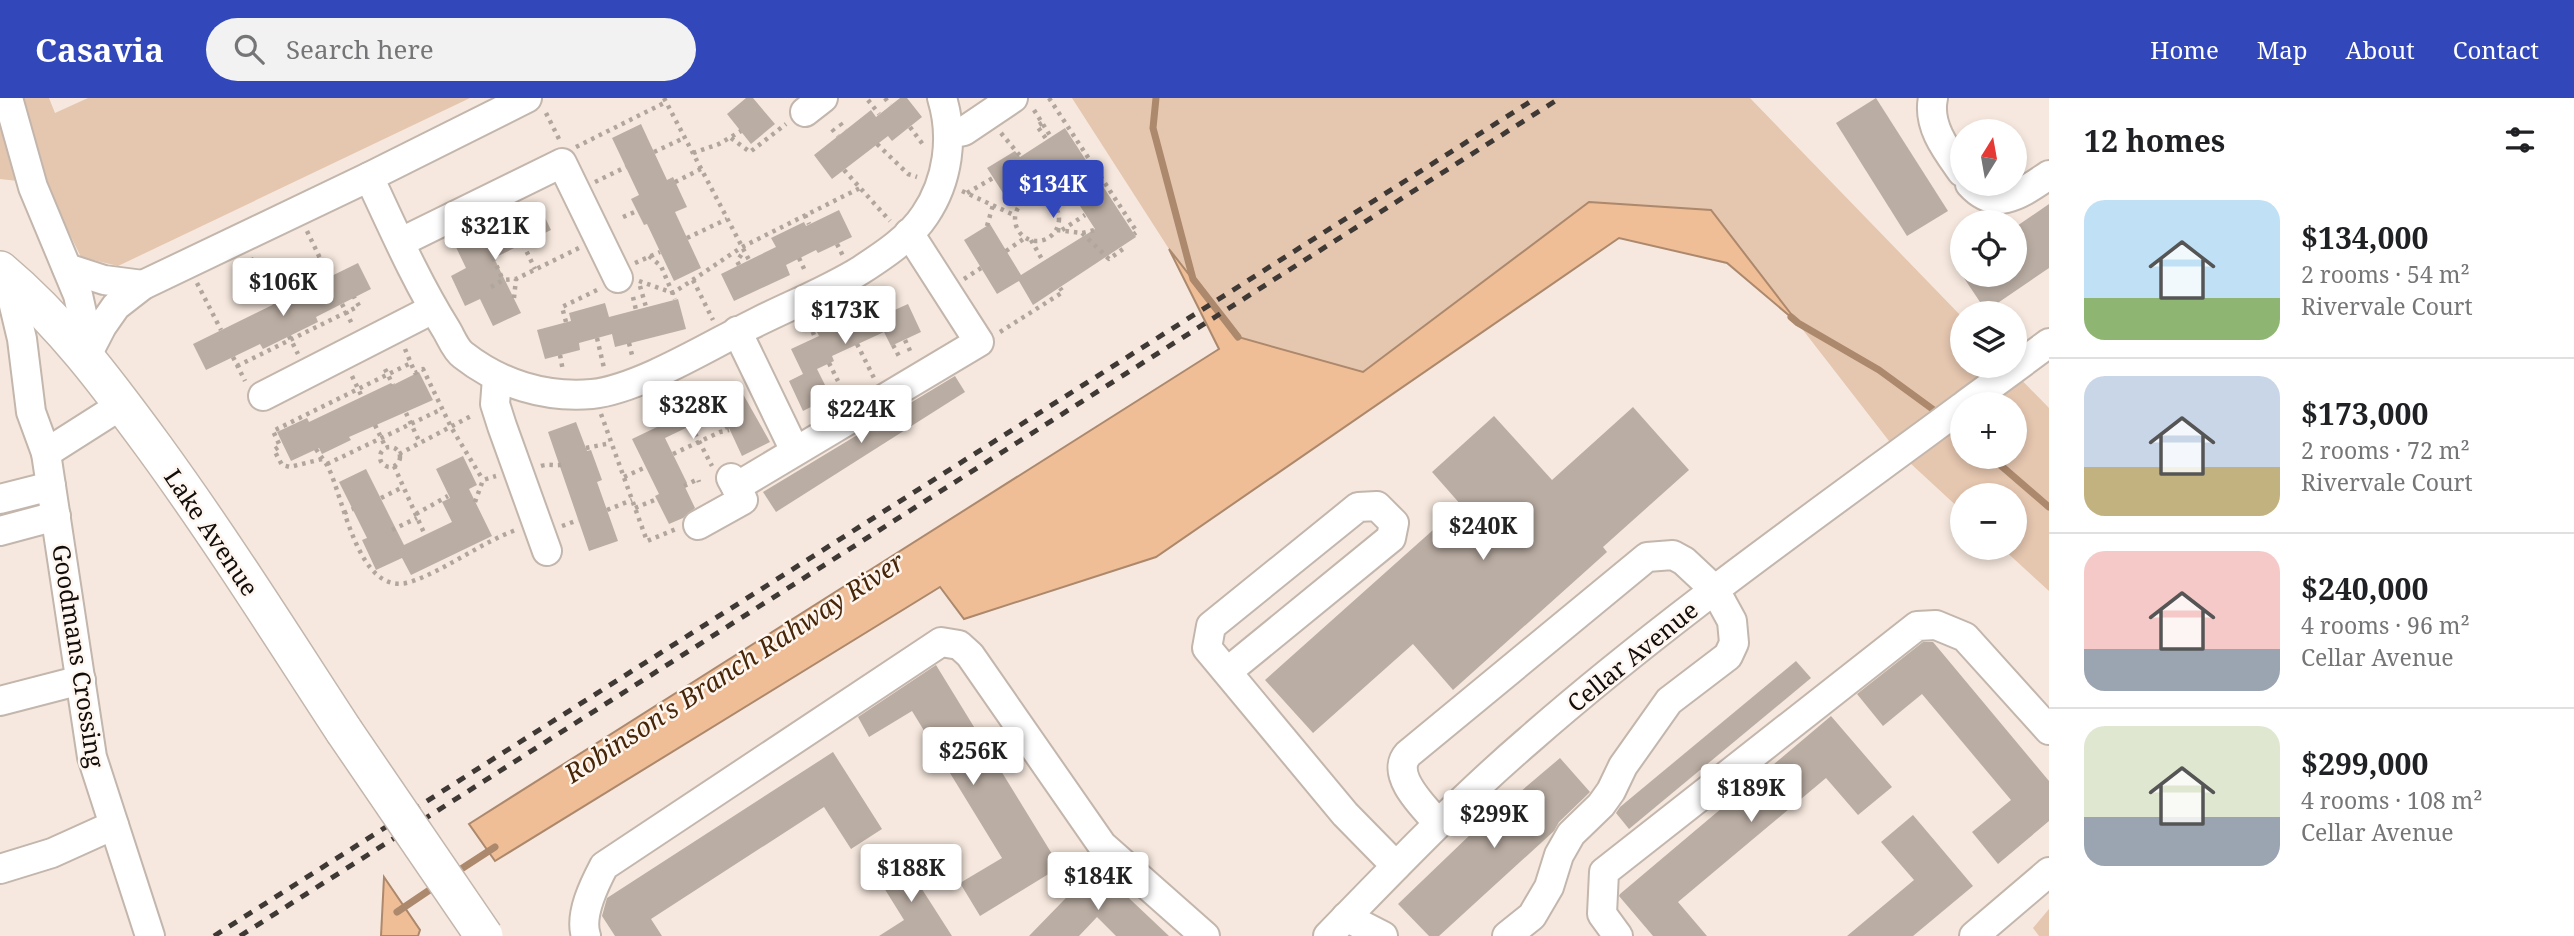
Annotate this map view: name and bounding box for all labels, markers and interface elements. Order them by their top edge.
search box [206,18,696,81]
text: Casavia [35,27,164,72]
icon: search [230,30,268,68]
text: Search here [286,31,434,67]
text: Home [2150,33,2219,66]
text: Map [2257,33,2308,66]
text: About [2346,33,2415,66]
text: Contact [2453,33,2539,66]
north arrow [1950,119,2026,196]
map controls [1950,119,2027,560]
text: 12 homes [2084,120,2225,161]
icon: filters [2501,121,2539,159]
pin: $134K [1004,160,1102,220]
text: $134K [1019,167,1087,199]
pin: $321K [446,202,544,262]
text: $321K [461,209,529,241]
button: locate [1950,210,2027,287]
text: $134,000 [2301,217,2428,258]
icon: home [2140,228,2224,312]
pin: $106K [234,258,332,318]
text: 2 rooms · 54 m² [2301,258,2470,290]
text: $106K [249,265,317,297]
pin: $173K [796,286,894,346]
text: Rivervale Court [2301,290,2473,322]
text: $173K [811,293,879,325]
button: layers [1950,301,2027,378]
pin: $328K [644,382,742,441]
pin: $224K [812,386,910,445]
text: $328K [659,388,727,420]
text: $224K [827,392,895,424]
button: + [1950,392,2027,469]
text: $173,000 [2301,393,2428,434]
icon: home [2140,404,2224,488]
text: 2 rooms · 72 m² [2301,434,2470,466]
street label: Lake Avenue [157,462,267,602]
text: Rivervale Court [2301,466,2473,498]
button: − [1950,483,2027,560]
pin: $240K [1434,503,1532,562]
text: $240K [1449,509,1517,541]
street label: Goodmans Crossing [45,542,113,770]
water label: Robinson's Branch Rahway River [556,543,912,791]
text: $240,000 [2301,568,2428,609]
icon: home [2140,579,2224,663]
street label: Cellar Avenue [1560,593,1704,719]
text: 4 rooms · 96 m² [2301,609,2470,641]
text: Cellar Avenue [2301,641,2454,673]
pin: $256K [924,728,1022,787]
text: $256K [939,734,1007,766]
text: $299,000 [2301,743,2428,784]
icon: home [2140,754,2224,838]
pin: $189K [1702,764,1800,824]
text: $189K [1717,771,1785,803]
text: 4 rooms · 108 m² [2301,784,2483,816]
pin: $299K [1445,790,1543,850]
text: $299K [1460,797,1528,829]
text: Cellar Avenue [2301,816,2454,848]
pin: $188K [862,844,960,904]
text: $188K [877,851,945,883]
pin: $184K [1049,852,1147,912]
text: $184K [1064,859,1132,891]

